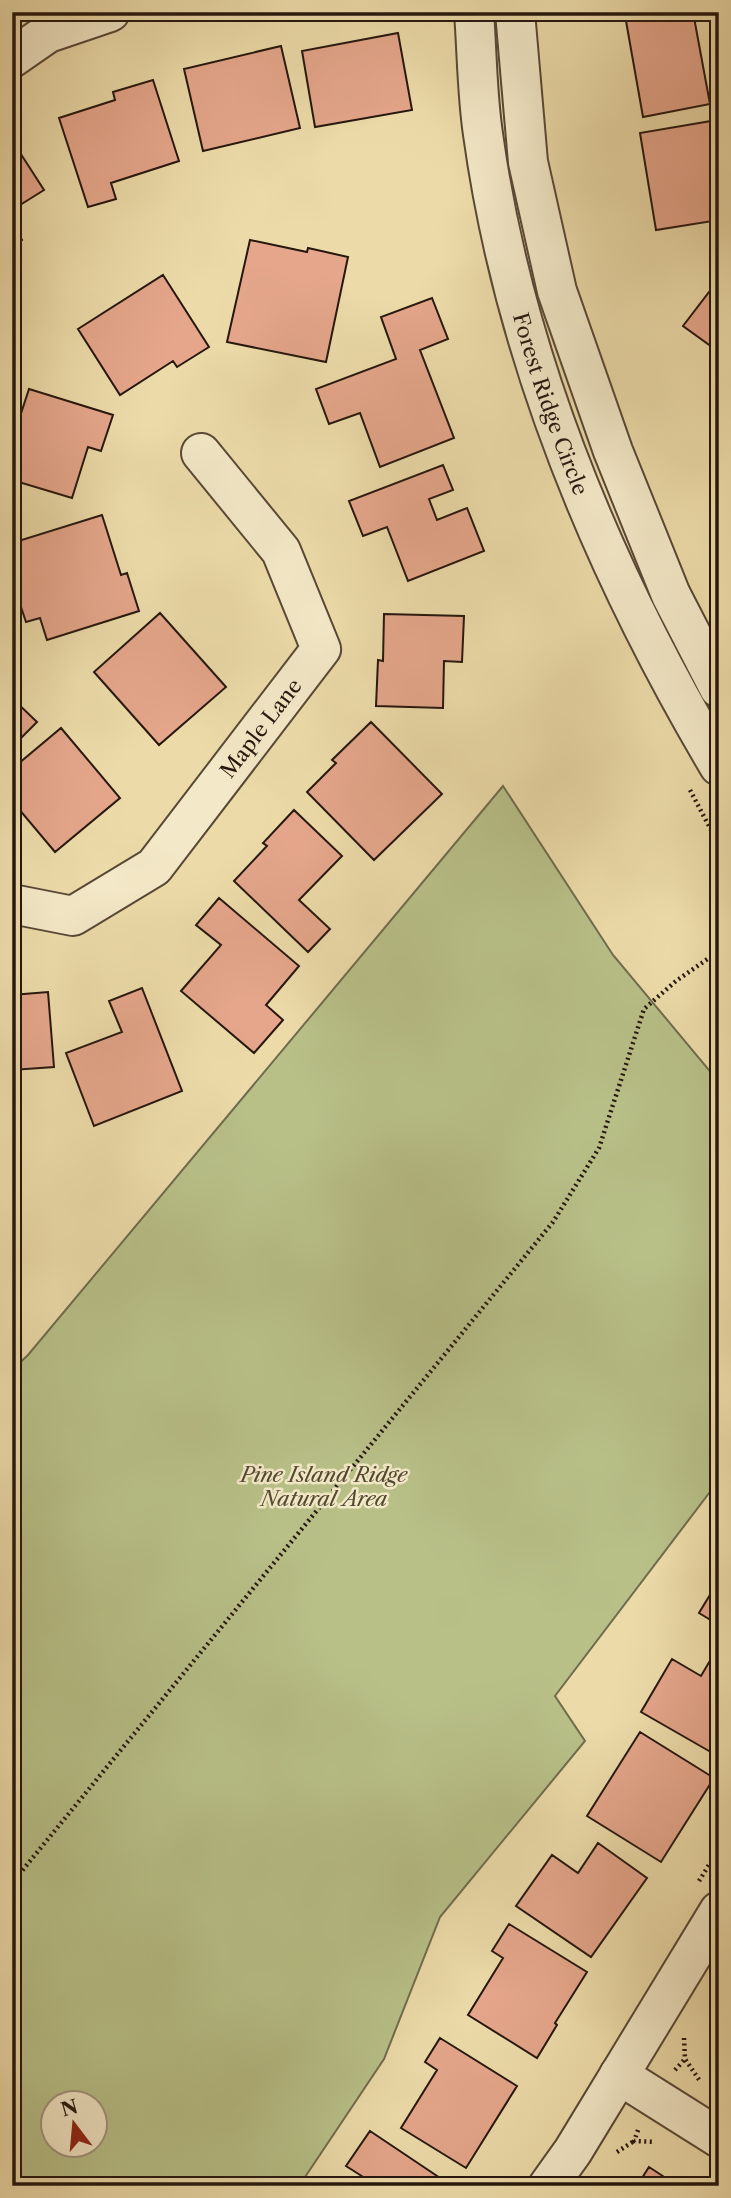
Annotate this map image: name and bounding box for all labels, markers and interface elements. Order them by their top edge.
street label: Forest Ridge Circle [508,310,594,498]
street label: Maple Lane [215,673,306,783]
park label: Pine Island Ridge Natural Area [239,1462,408,1511]
north arrow [38,2090,108,2160]
text: N [58,2095,81,2121]

